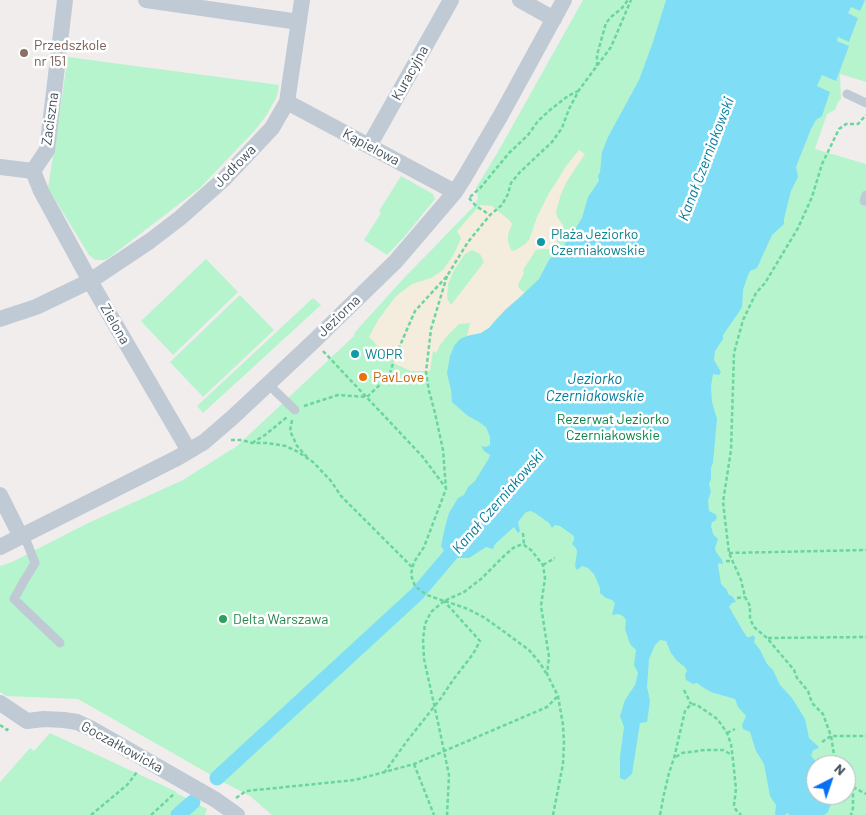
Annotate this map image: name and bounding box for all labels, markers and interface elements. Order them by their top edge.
place label: Przedszkole nr 151 [34,37,107,70]
street label: Kuracyjna [388,43,432,103]
marker: Przedszkole nr 151 [18,47,30,59]
street label: Zaciszna [38,91,62,147]
water label: Kanał Czerniakowski [674,95,738,223]
street label: Kąpielowa [340,125,402,169]
street label: Jodłowa [211,141,259,191]
place label: Plaża Jeziorko Czerniakowskie [551,226,645,258]
marker: Plaża Jeziorko Czerniakowskie [535,236,547,248]
street label: Jeziorna [314,292,364,340]
street label: Zielona [97,301,133,347]
place label: WOPR [365,346,403,362]
marker: WOPR [349,348,361,360]
place label: PavLove [373,369,424,385]
water label: Jeziorko Czerniakowskie [546,370,644,405]
marker: PavLove [357,371,369,383]
park label: Rezerwat Jeziorko Czerniakowskie [557,411,669,444]
water label: Kanał Czerniakowski [448,447,548,557]
place label: Delta Warszawa [233,611,328,627]
marker: Delta Warszawa [217,613,229,625]
street label: Goczałkowicka [78,718,166,776]
north arrow [806,755,856,805]
text: N [831,760,850,779]

